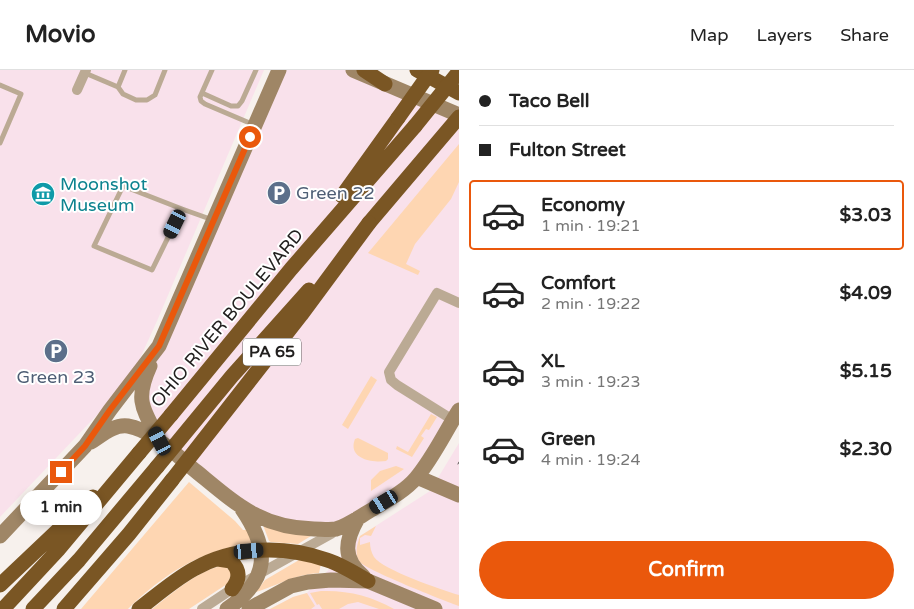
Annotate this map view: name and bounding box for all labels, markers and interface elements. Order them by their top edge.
text: Movio [25,20,96,49]
text: Map [690,24,729,46]
text: Layers [757,24,812,46]
text: Share [840,24,889,46]
text: Taco Bell [509,90,590,112]
route start [239,126,261,148]
text: Fulton Street [509,139,626,161]
place label: Moonshot Museum [60,173,147,216]
parking icon: Green 22 [266,180,292,206]
museum icon: Moonshot Museum [30,181,56,207]
place label: Green 22 [296,182,375,204]
icon: car [481,193,526,238]
text: Economy [541,194,625,216]
text: $3.03 [840,204,892,226]
car [161,207,188,241]
text: 1 min · 19:21 [541,216,640,236]
street label: OHIO RIVER BOULEVARD [146,224,308,412]
icon: car [481,271,526,316]
text: Comfort [541,272,615,294]
text: $4.09 [840,282,892,304]
text: 2 min · 19:22 [541,294,640,314]
parking icon: Green 23 [43,338,69,364]
road number: PA 65 [243,338,301,366]
icon: car [481,349,526,394]
text: XL [541,350,565,372]
text: $5.15 [840,360,892,382]
place label: Green 23 [17,366,95,388]
text: 3 min · 19:23 [541,372,640,392]
car [146,424,173,458]
icon: car [481,427,526,472]
text: Green [541,428,595,450]
text: $2.30 [840,438,892,460]
text: 4 min · 19:24 [541,450,640,470]
route end [50,461,72,483]
car [367,488,400,516]
callout: 1 min [20,490,102,524]
text: 1 min [40,497,82,517]
button: Confirm [479,541,894,599]
car [233,542,264,560]

